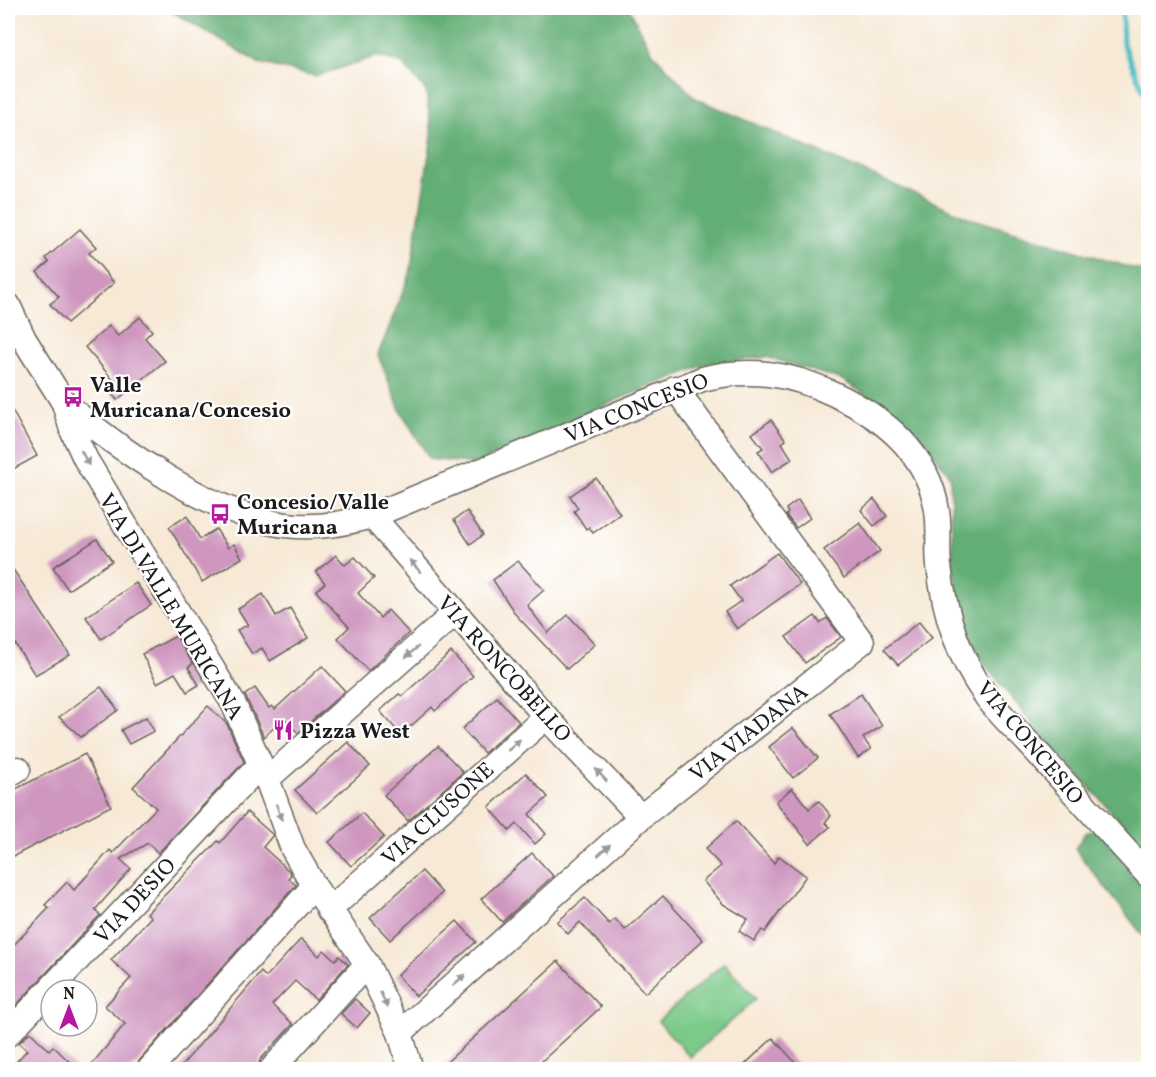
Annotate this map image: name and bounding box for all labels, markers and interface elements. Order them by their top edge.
street label: VIA CONCESIO [560,366,714,452]
place label: Valle Muricana/Concesio [90,371,291,427]
bus stop icon: Valle Muricana/Concesio [61,385,85,409]
one-way arrow [80,450,90,467]
street label: VIA DI VALLE MURICANA [90,488,250,726]
place label: Concesio/Valle Muricana [237,488,389,544]
bus stop icon: Concesio/Valle Muricana [208,502,232,526]
one-way arrow [408,559,422,574]
street label: VIA RONCOBELLO [429,589,578,750]
one-way arrow [404,645,419,659]
street label: VIA CONCESIO [968,675,1090,812]
street label: VIA VIADANA [684,678,815,790]
place label: Pizza West [300,717,410,748]
restaurant icon: Pizza West [271,718,295,742]
one-way arrow [506,739,521,752]
street label: VIA CLUSONE [376,756,502,874]
one-way arrow [594,768,608,782]
one-way arrow [275,803,285,821]
one-way arrow [597,843,612,857]
street label: VIA DESIO [88,852,184,952]
one-way arrow [451,974,466,987]
north arrow [39,978,99,1038]
text: N [63,984,75,1006]
one-way arrow [380,991,389,1008]

